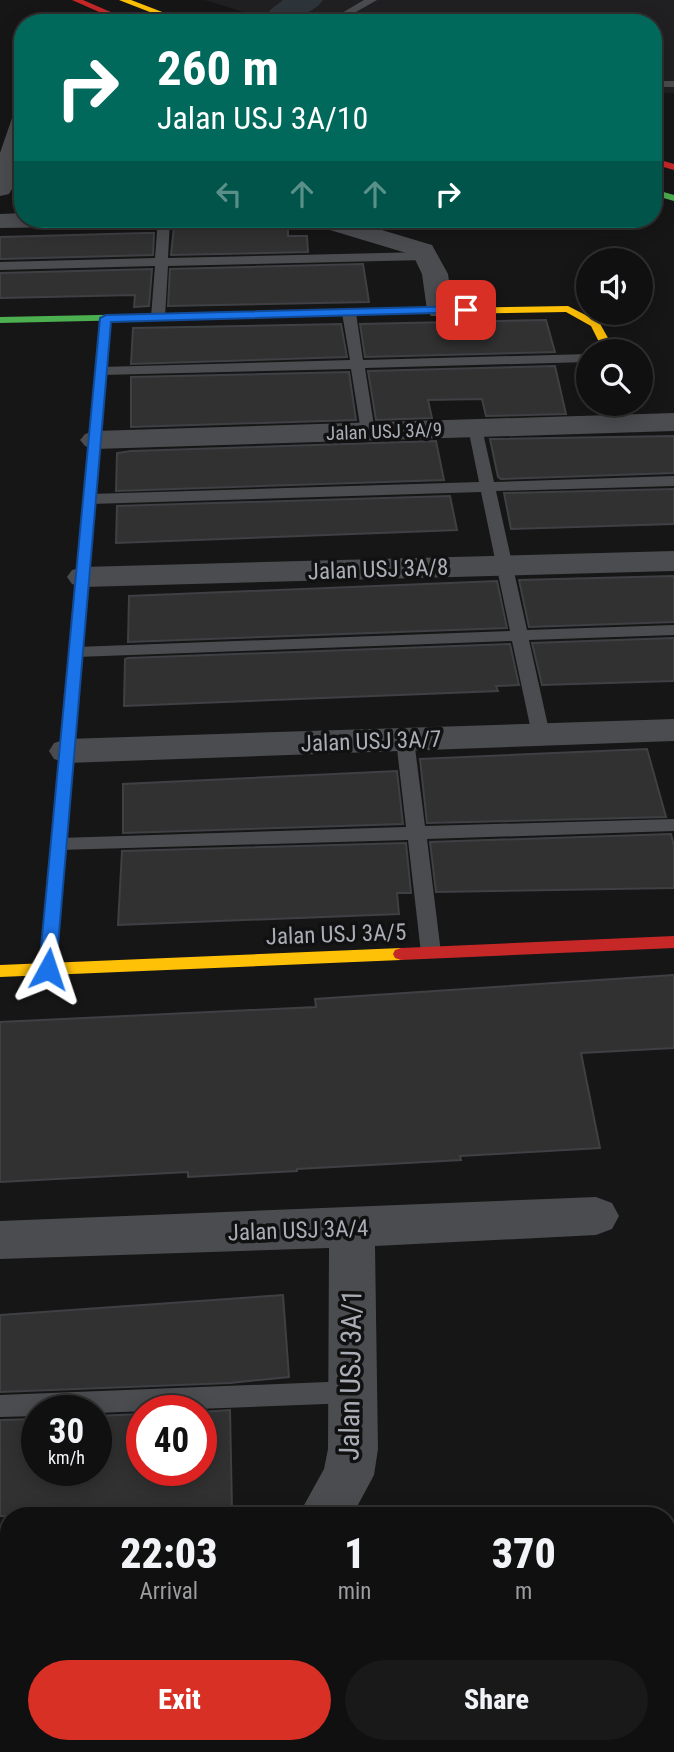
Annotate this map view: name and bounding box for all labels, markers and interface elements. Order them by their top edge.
text: 260 m [157,40,279,97]
icon: right [42,42,133,133]
text: Jalan USJ 3A/10 [157,99,368,137]
icon: left [210,175,248,213]
icon: ahead [283,175,321,213]
icon: ahead [356,175,394,213]
icon: right [429,175,467,213]
map controls [576,248,653,416]
button: sound [576,248,653,325]
pin [436,280,496,340]
icon: arrive [447,291,485,329]
button: search [576,339,653,416]
street label: Jalan USJ 3A/9 [326,418,442,445]
street label: Jalan USJ 3A/8 [307,554,449,585]
street label: Jalan USJ 3A/7 [300,726,442,757]
street label: Jalan USJ 3A/5 [265,919,407,950]
position arrow [11,932,85,1006]
street label: Jalan USJ 3A/4 [227,1215,369,1246]
street label: Jalan USJ 3A/1 [333,1289,368,1461]
speed limit sign: 40 [126,1395,217,1486]
text: 30 [49,1411,84,1452]
text: km/h [48,1447,85,1468]
text: 22:03 [120,1529,217,1578]
text: 1 [344,1529,365,1578]
text: 370 [492,1529,556,1578]
text: Arrival [140,1578,198,1605]
text: min [338,1578,371,1605]
text: m [515,1578,532,1605]
button: Exit [28,1660,331,1740]
button: Share [345,1660,648,1740]

